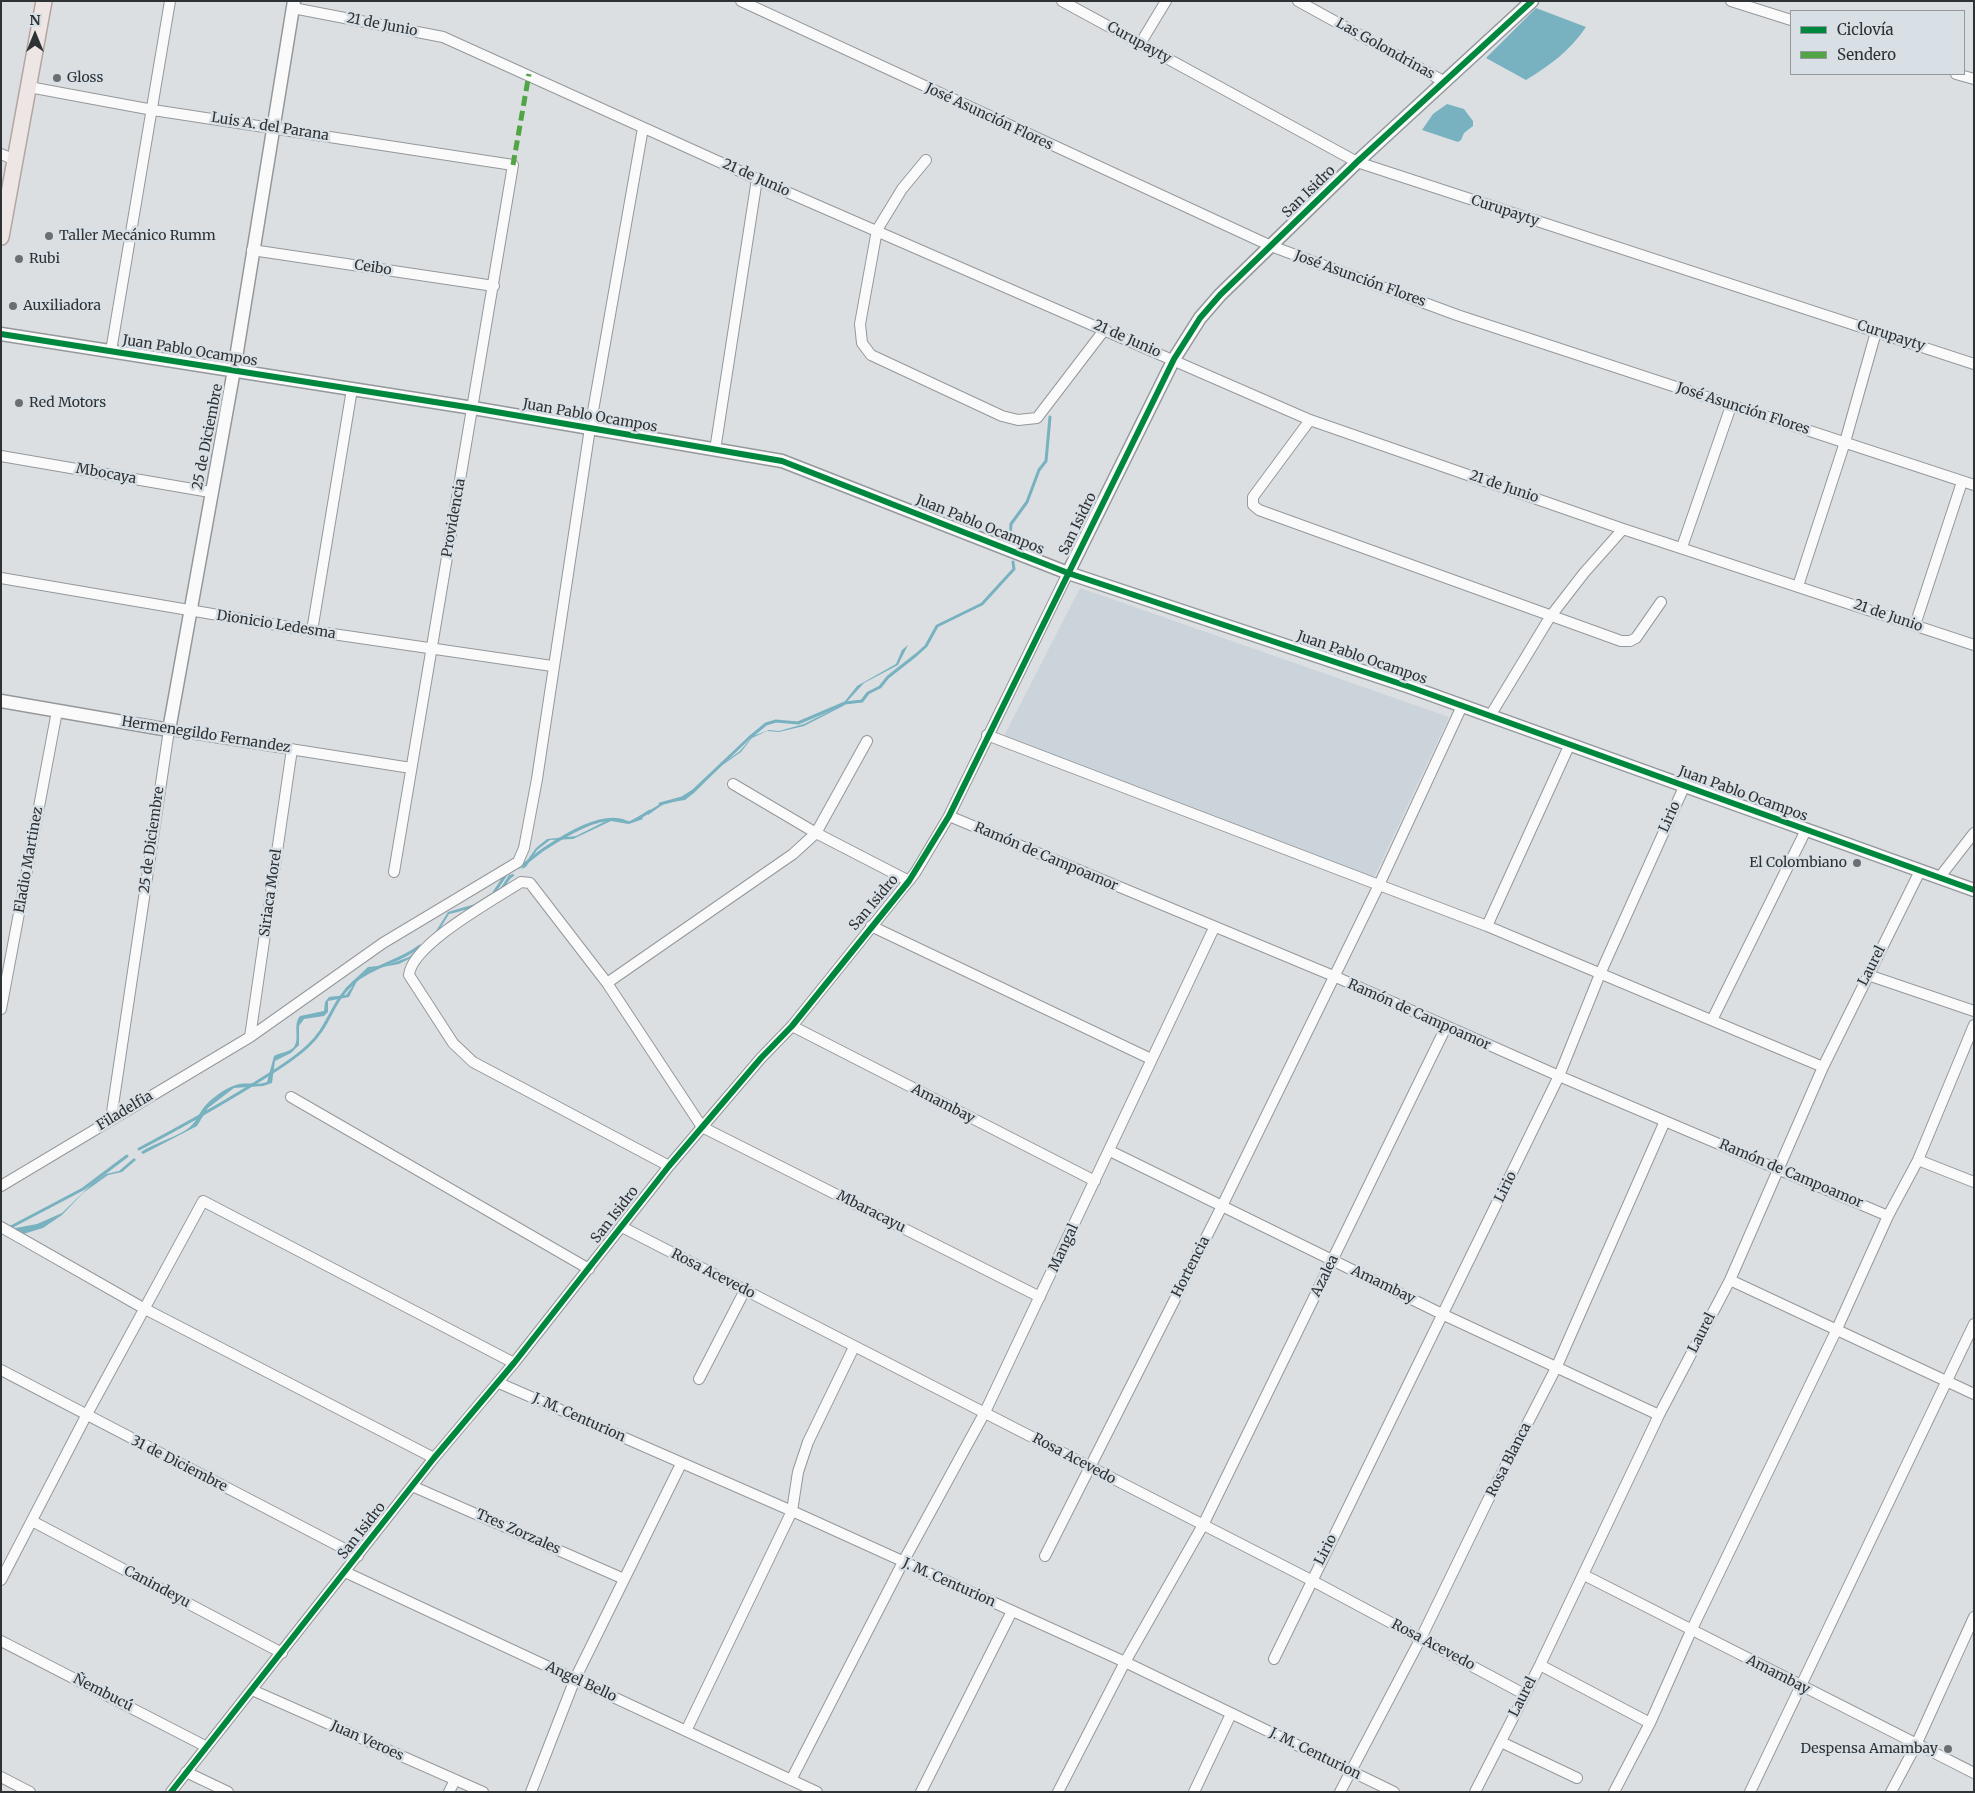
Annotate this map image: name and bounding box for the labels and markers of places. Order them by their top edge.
place label: Gloss [67,70,103,86]
marker: Gloss [51,72,63,84]
place label: Taller Mecánico Rumm [59,228,216,244]
marker: Taller Mecánico Rumm [43,230,55,242]
place label: Rubi [29,251,60,267]
marker: Rubi [13,253,25,265]
place label: Auxiliadora [23,298,101,314]
marker: Auxiliadora [7,300,19,312]
place label: Red Motors [29,395,106,411]
marker: Red Motors [13,397,25,409]
place label: El Colombiano [1749,855,1847,871]
marker: El Colombiano [1851,857,1863,869]
place label: Despensa Amambay [1800,1741,1938,1757]
marker: Despensa Amambay [1942,1743,1954,1755]

